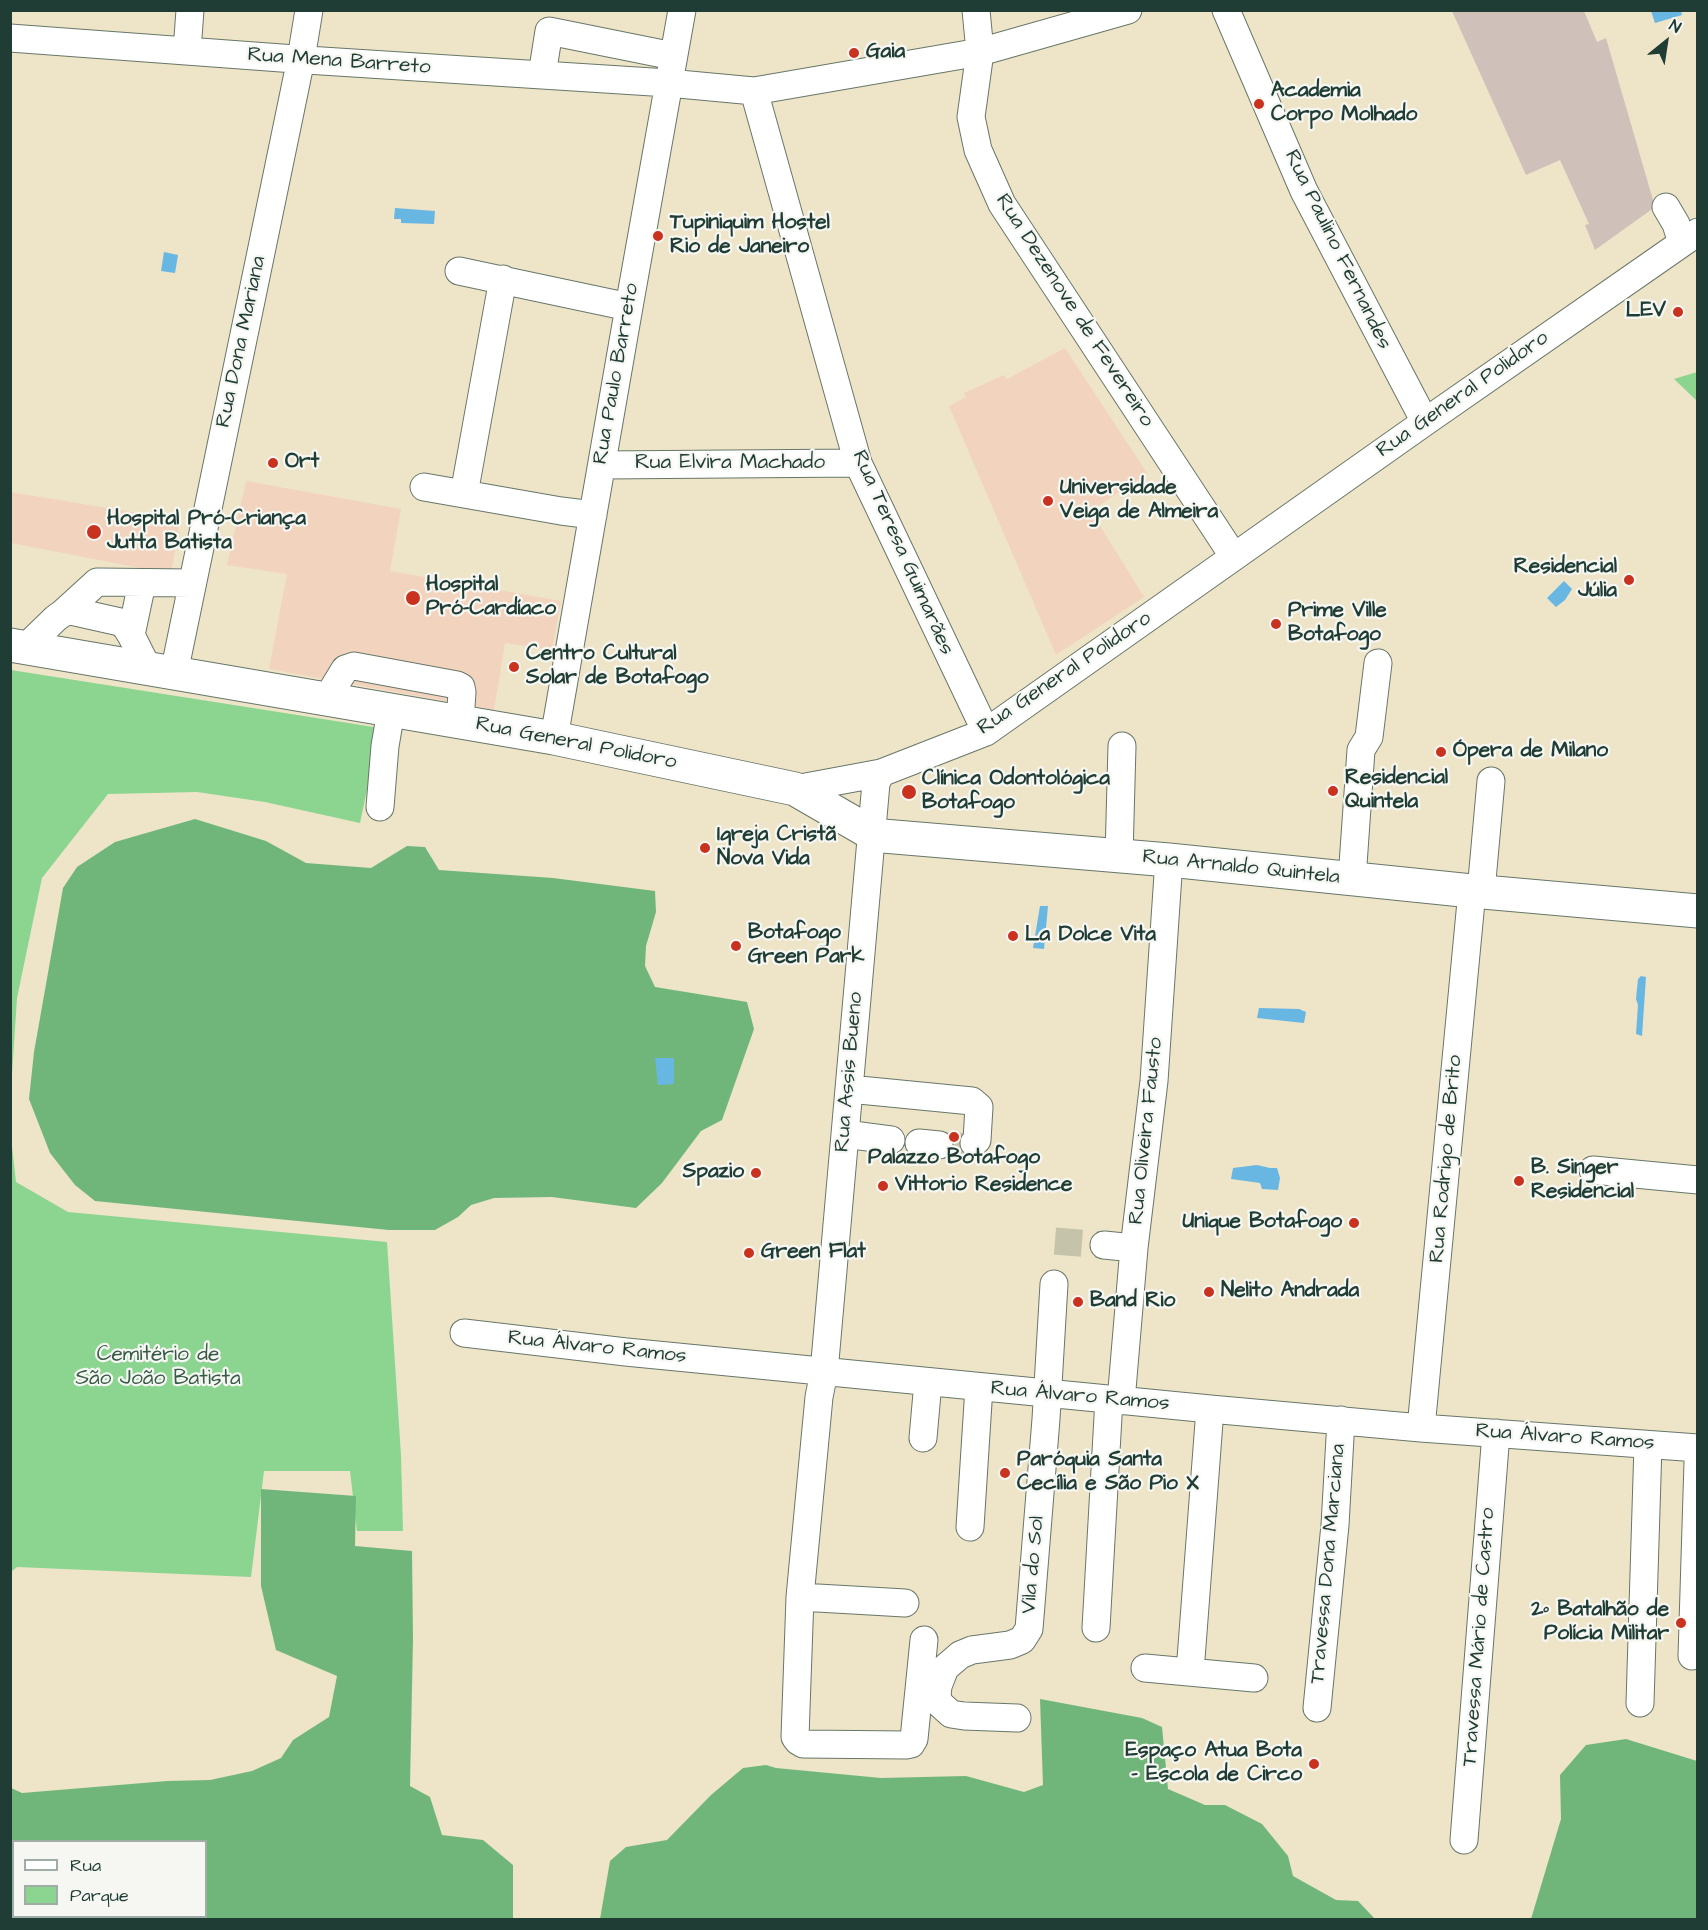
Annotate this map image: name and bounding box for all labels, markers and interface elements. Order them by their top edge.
north arrow [1636,12,1696,72]
text: N [1665,14,1685,38]
place label: Gaia [866,40,905,66]
street label: Rua Mena Barreto [247,43,431,81]
marker: Gaia [847,46,861,60]
place label: Academia Corpo Molhado [1271,79,1417,129]
marker: Academia Corpo Molhado [1252,97,1266,111]
street label: Rua Paulino Fernandes [1278,146,1396,354]
street label: Rua Dezenove de Fevereiro [989,190,1159,432]
place label: Tupiniquim Hostel Rio de Janeiro [670,211,830,261]
marker: Tupiniquim Hostel Rio de Janeiro [651,229,665,243]
street label: Rua Dona Mariana [212,254,272,430]
street label: Rua Paulo Barreto [589,281,645,467]
place label: LEV [1626,299,1666,325]
marker: LEV [1671,305,1685,319]
street label: Rua General Polidoro [1372,326,1554,464]
street label: Rua Teresa Guimarães [845,447,959,659]
place label: Ort [285,450,319,476]
street label: Rua Elvira Machado [635,451,825,477]
marker: Ort [266,456,280,470]
place label: Universidade Veiga de Almeira [1060,476,1218,526]
marker: Universidade Veiga de Almeira [1041,494,1055,508]
place label: Hospital Pró-Criança Jutta Batista [107,507,306,557]
marker: Hospital Pró-Criança Jutta Batista [85,523,103,541]
place label: Residencial Júlia [1514,555,1617,605]
place label: Hospital Pró-Cardíaco [426,573,556,623]
marker: Residencial Júlia [1622,573,1636,587]
marker: Hospital Pró-Cardíaco [404,589,422,607]
place label: Prime Ville Botafogo [1288,599,1387,649]
street label: Rua General Polidoro [973,606,1157,742]
marker: Prime Ville Botafogo [1269,617,1283,631]
place label: Centro Cultural Solar de Botafogo [526,642,709,692]
marker: Centro Cultural Solar de Botafogo [507,660,521,674]
street label: Rua General Polidoro [473,712,679,776]
place label: Ópera de Milano [1453,739,1608,765]
marker: Ópera de Milano [1434,745,1448,759]
place label: Residencial Quintela [1345,766,1448,816]
place label: Clínica Odontológica Botafogo [922,767,1110,817]
marker: Clínica Odontológica Botafogo [900,783,918,801]
marker: Residencial Quintela [1326,784,1340,798]
place label: Igreja Cristã Nova Vida [717,823,836,873]
marker: Igreja Cristã Nova Vida [698,841,712,855]
street label: Rua Arnaldo Quintela [1141,845,1341,891]
place label: Botafogo Green Park [748,921,864,971]
place label: La Dolce Vita [1025,923,1156,949]
marker: La Dolce Vita [1006,929,1020,943]
marker: Botafogo Green Park [729,939,743,953]
street label: Rua Assis Bueno [830,991,870,1153]
street label: Rua Oliveira Fausto [1125,1036,1169,1226]
street label: Rua Rodrigo de Brito [1425,1054,1469,1264]
marker: Palazzo Botafogo [947,1130,961,1144]
place label: Palazzo Botafogo [868,1146,1040,1172]
place label: B. Singer Residencial [1531,1156,1634,1206]
place label: Spazio [683,1160,744,1186]
marker: Spazio [749,1166,763,1180]
place label: Vittorio Residence [895,1173,1072,1199]
marker: B. Singer Residencial [1512,1174,1526,1188]
marker: Vittorio Residence [876,1179,890,1193]
place label: Unique Botafogo [1182,1210,1342,1236]
marker: Unique Botafogo [1347,1216,1361,1230]
place label: Green Flat [761,1240,866,1266]
marker: Green Flat [742,1246,756,1260]
place label: Nelito Andrada [1221,1279,1359,1305]
marker: Nelito Andrada [1202,1285,1216,1299]
place label: Band Rio [1090,1289,1175,1315]
marker: Band Rio [1071,1295,1085,1309]
street label: Rua Álvaro Ramos [507,1326,687,1370]
park label: Cemitério de São João Batista [75,1343,241,1393]
street label: Rua Álvaro Ramos [990,1377,1170,1417]
street label: Rua Álvaro Ramos [1475,1419,1655,1457]
street label: Travessa Dona Marciana [1306,1443,1352,1685]
place label: Paróquia Santa Cecília e São Pio X [1017,1448,1199,1498]
marker: Paróquia Santa Cecília e São Pio X [998,1466,1012,1480]
street label: Travessa Mário de Castro [1458,1507,1502,1767]
street label: Vila do Sol [1017,1515,1051,1615]
place label: 2º Batalhão de Polícia Militar [1531,1598,1669,1648]
marker: 2º Batalhão de Polícia Militar [1674,1616,1688,1630]
place label: Espaço Atua Bota - Escola de Circo [1126,1739,1302,1789]
marker: Espaço Atua Bota - Escola de Circo [1307,1757,1321,1771]
legend [12,1840,207,1918]
text: Rua [70,1853,101,1878]
text: Parque [70,1883,129,1908]

